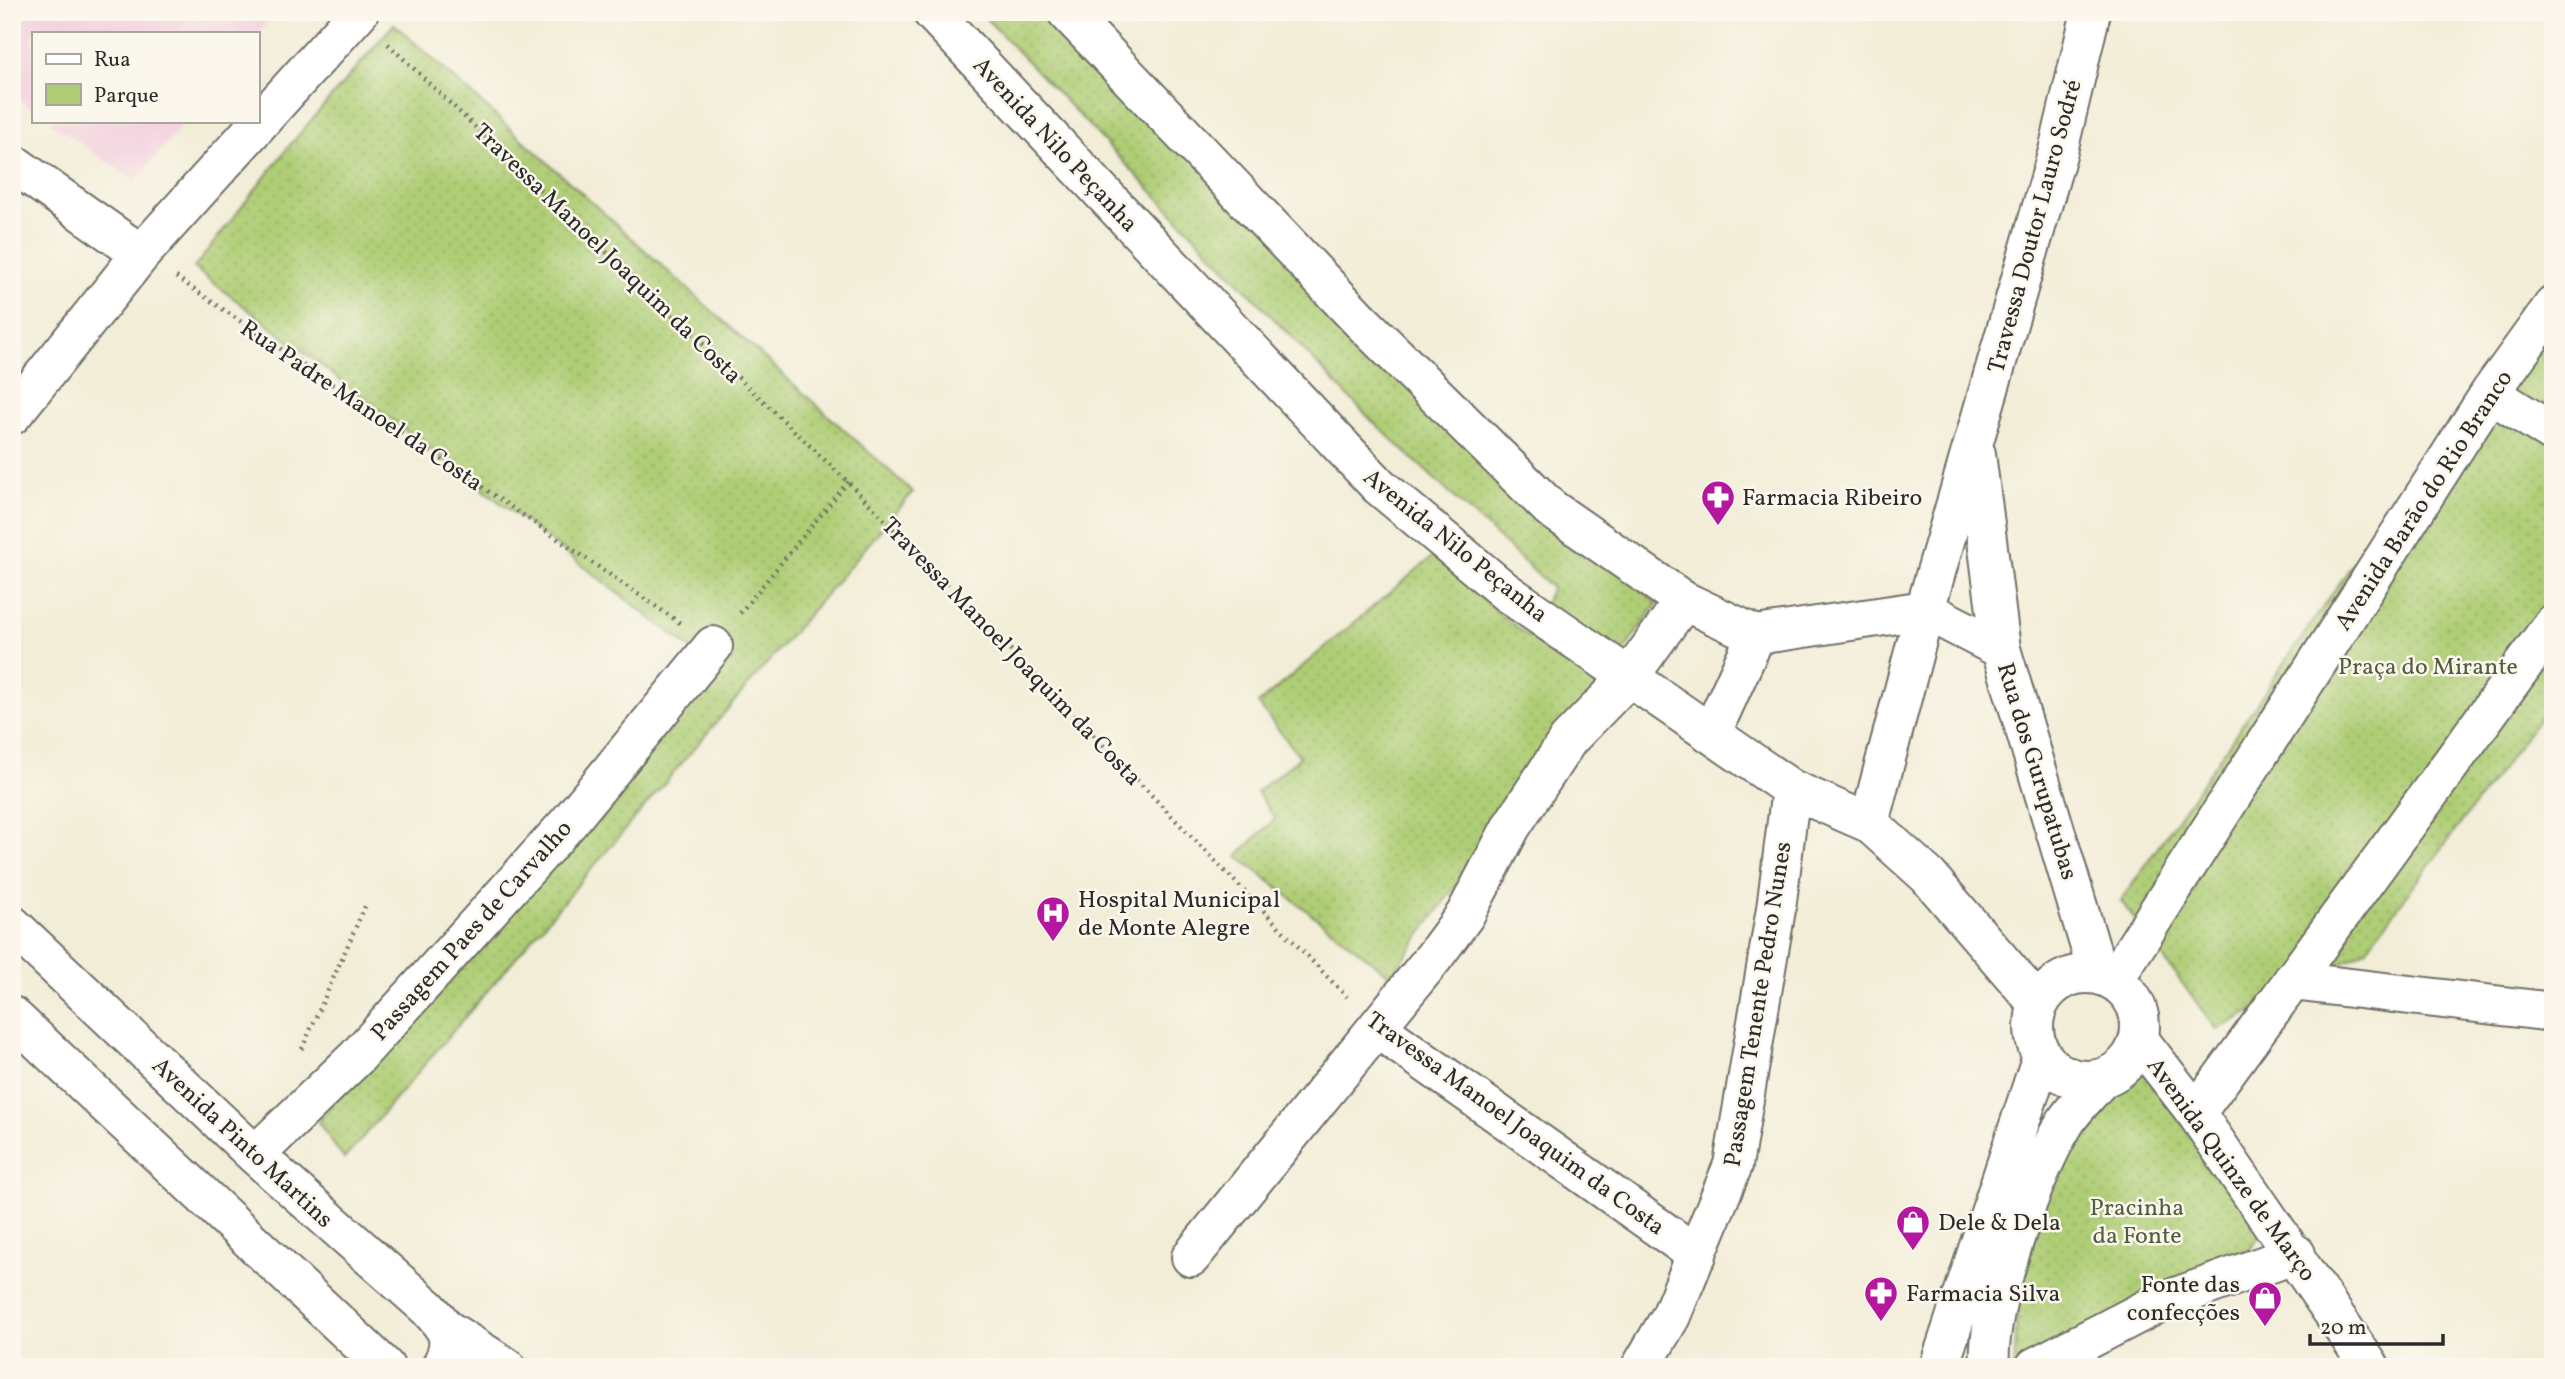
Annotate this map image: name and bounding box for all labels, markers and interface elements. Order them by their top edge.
legend [32,32,259,122]
text: Rua [94,46,131,75]
street label: Avenida Nilo Peçanha [964,50,1145,241]
street label: Travessa Doutor Lauro Sodré [1980,76,2092,377]
text: Parque [94,82,159,111]
street label: Travessa Manoel Joaquim da Costa [465,116,749,392]
street label: Rua Padre Manoel da Costa [233,312,489,501]
street label: Avenida Barão do Rio Branco [2327,364,2522,638]
street label: Avenida Nilo Peçanha [1355,461,1554,632]
pharmacy icon: Farmacia Ribeiro [1699,478,1737,527]
place label: Farmacia Ribeiro [1742,482,1922,516]
street label: Travessa Manoel Joaquim da Costa [873,510,1149,794]
park label: Praça do Mirante [2338,651,2518,685]
street label: Rua dos Gurupatubas [1987,659,2085,884]
street label: Passagem Paes de Carvalho [364,813,581,1049]
street label: Passagem Tenente Pedro Nunes [1716,839,1801,1169]
place label: Hospital Municipal de Monte Alegre [1078,884,1280,946]
hospital icon: Hospital Municipal de Monte Alegre [1034,894,1072,943]
street label: Travessa Manoel Joaquim da Costa [1358,1004,1671,1245]
street label: Avenida Pinto Martins [143,1050,340,1237]
street label: Avenida Quinze de Março [2137,1051,2323,1289]
park label: Pracinha da Fonte [2090,1192,2184,1254]
shop icon: Dele & Dela [1894,1203,1932,1252]
place label: Dele & Dela [1938,1207,2061,1241]
place label: Fonte das confecções [2127,1269,2240,1331]
pharmacy icon: Farmacia Silva [1862,1274,1900,1323]
place label: Farmacia Silva [1906,1278,2060,1312]
shop icon: Fonte das confecções [2246,1279,2284,1328]
scale bar [2310,1302,2442,1346]
text: 20 m [2320,1314,2366,1343]

